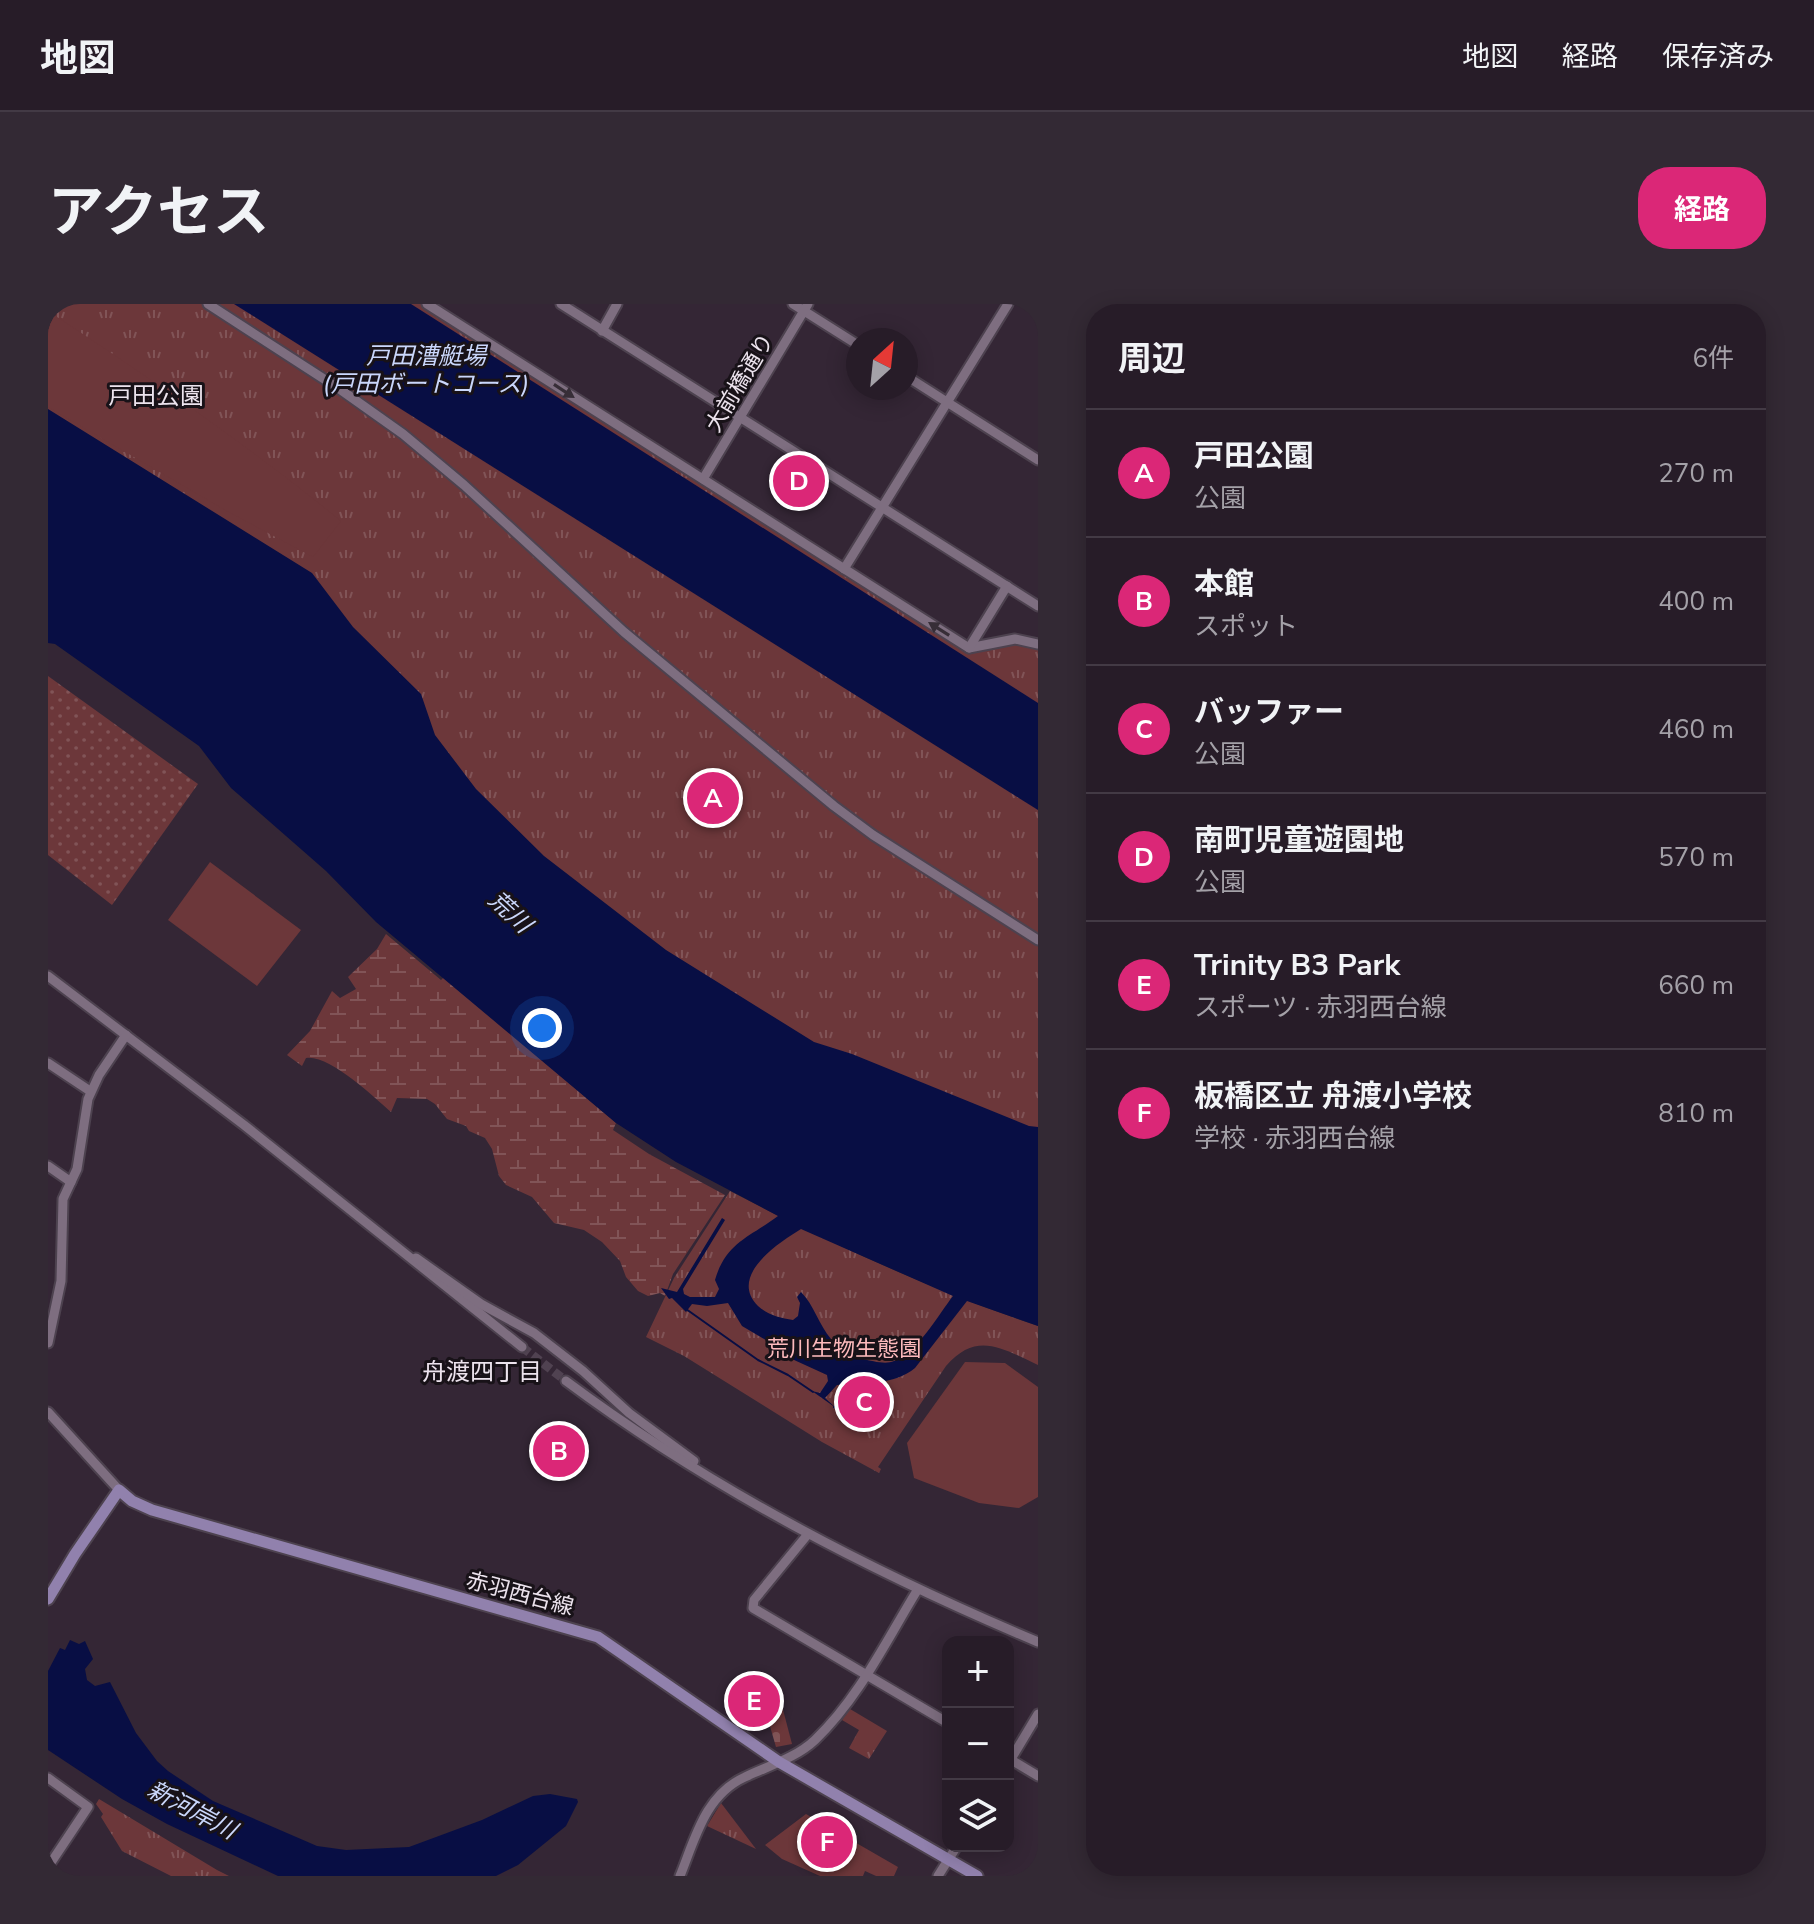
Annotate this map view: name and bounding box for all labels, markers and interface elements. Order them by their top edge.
text: 地図 [40,33,116,84]
text: 地図 [1462,38,1518,76]
text: 経路 [1562,38,1618,76]
text: 保存済み [1662,38,1774,76]
button: 経路 [1638,167,1766,249]
text: アクセス [48,174,269,251]
street label: 大前橋通り [699,328,781,438]
north arrow [846,328,918,400]
text: 周辺 [1118,336,1186,382]
water label: 戸田漕艇場 (戸田ボートコース) [323,340,529,400]
text: 6件 [1692,341,1734,376]
district label: 戸田公園 [108,380,204,412]
one-way arrow [553,384,574,399]
text: 戸田公園 [1194,436,1314,477]
pin: D [773,451,825,511]
text: A [1134,456,1154,491]
text: 270 m [1658,456,1734,491]
text: 公園 [1194,481,1246,516]
text: 本館 [1194,564,1254,605]
text: B [1135,584,1153,619]
text: 400 m [1658,584,1734,619]
text: スポット [1194,609,1298,644]
one-way arrow [928,623,950,637]
text: バッファー [1194,692,1344,733]
text: C [1135,712,1153,747]
text: 460 m [1658,712,1734,747]
text: 公園 [1194,737,1246,772]
pin: A [687,768,739,828]
text: 南町児童遊園地 [1194,820,1404,861]
text: D [1134,840,1154,875]
text: 570 m [1658,840,1734,875]
text: 公園 [1194,865,1246,900]
water label: 荒川 [482,884,541,942]
text: Trinity B3 Park [1194,945,1400,986]
text: E [1136,968,1152,1003]
text: 660 m [1658,968,1734,1003]
text: スポーツ · 赤羽西台線 [1194,990,1447,1025]
your location [522,1008,562,1048]
text: 板橋区立 舟渡小学校 [1194,1076,1472,1117]
text: F [1137,1096,1151,1131]
text: 810 m [1658,1096,1734,1131]
text: 学校 · 赤羽西台線 [1194,1121,1395,1156]
park label: 荒川生物生態園 [767,1334,921,1364]
district label: 舟渡四丁目 [422,1356,542,1388]
pin: C [838,1372,890,1432]
pin: B [533,1421,585,1481]
street label: 赤羽西台線 [463,1565,577,1623]
map controls [942,1636,1014,1852]
button: + [942,1636,1014,1708]
pin: E [728,1671,780,1731]
button: − [942,1708,1014,1780]
water label: 新河岸川 [142,1773,245,1848]
button: layers [942,1780,1014,1852]
pin: F [801,1812,853,1872]

